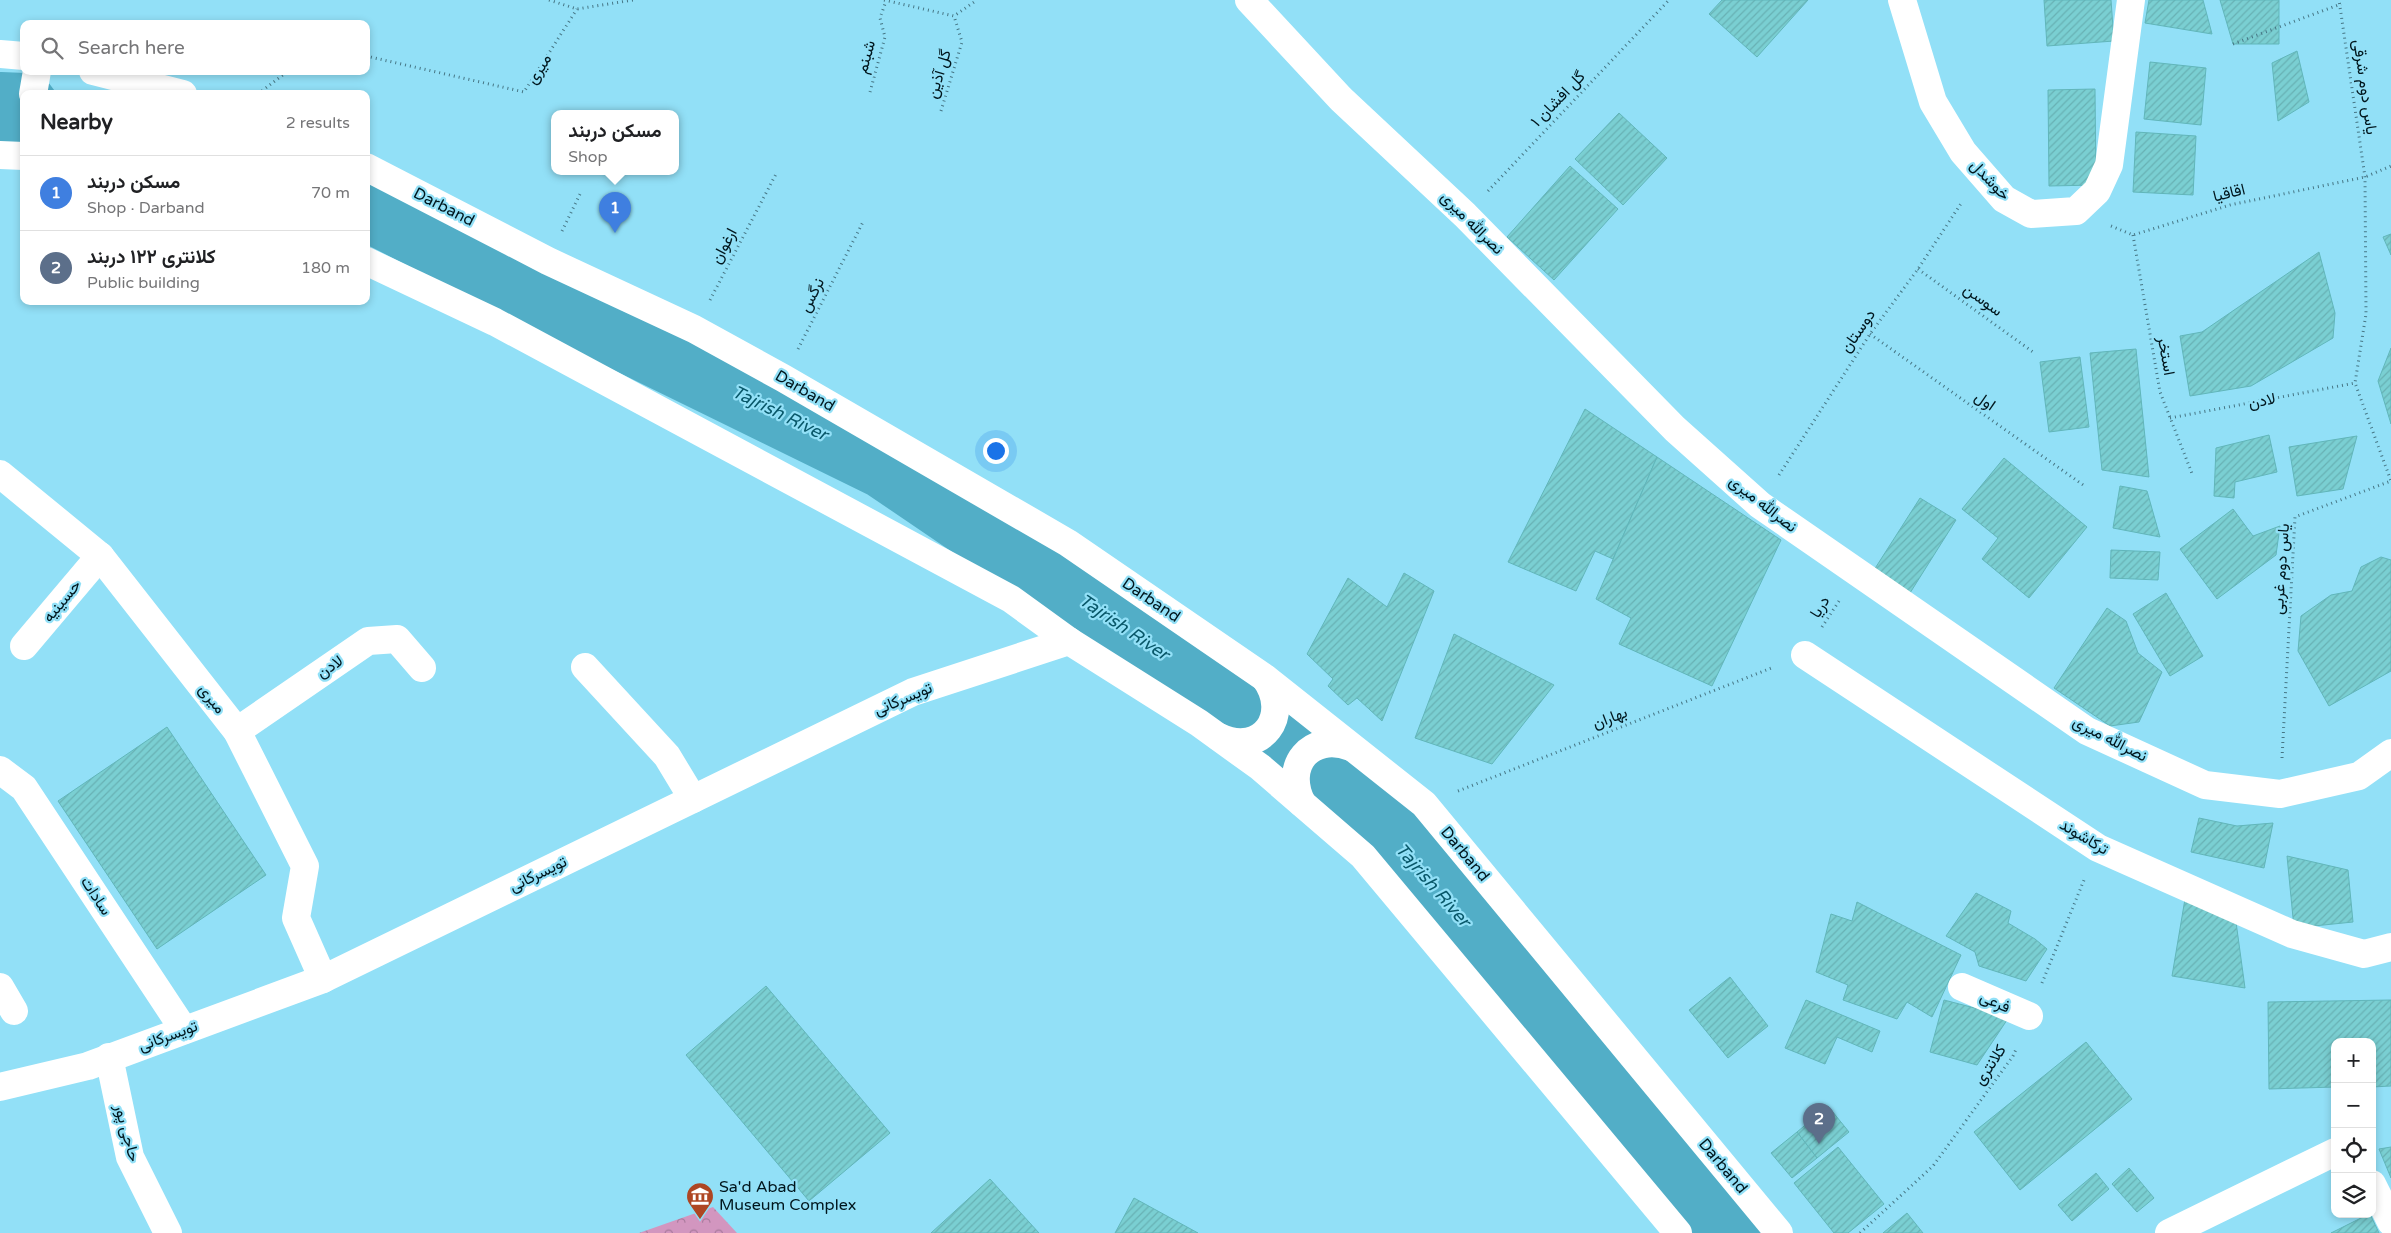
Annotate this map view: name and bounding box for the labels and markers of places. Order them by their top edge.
pin: 1 [599,192,631,233]
pin: 2 [1803,1103,1835,1144]
place label: Sa'd Abad Museum Complex [719,1177,856,1215]
museum icon: Sa'd Abad Museum Complex [685,1181,715,1220]

